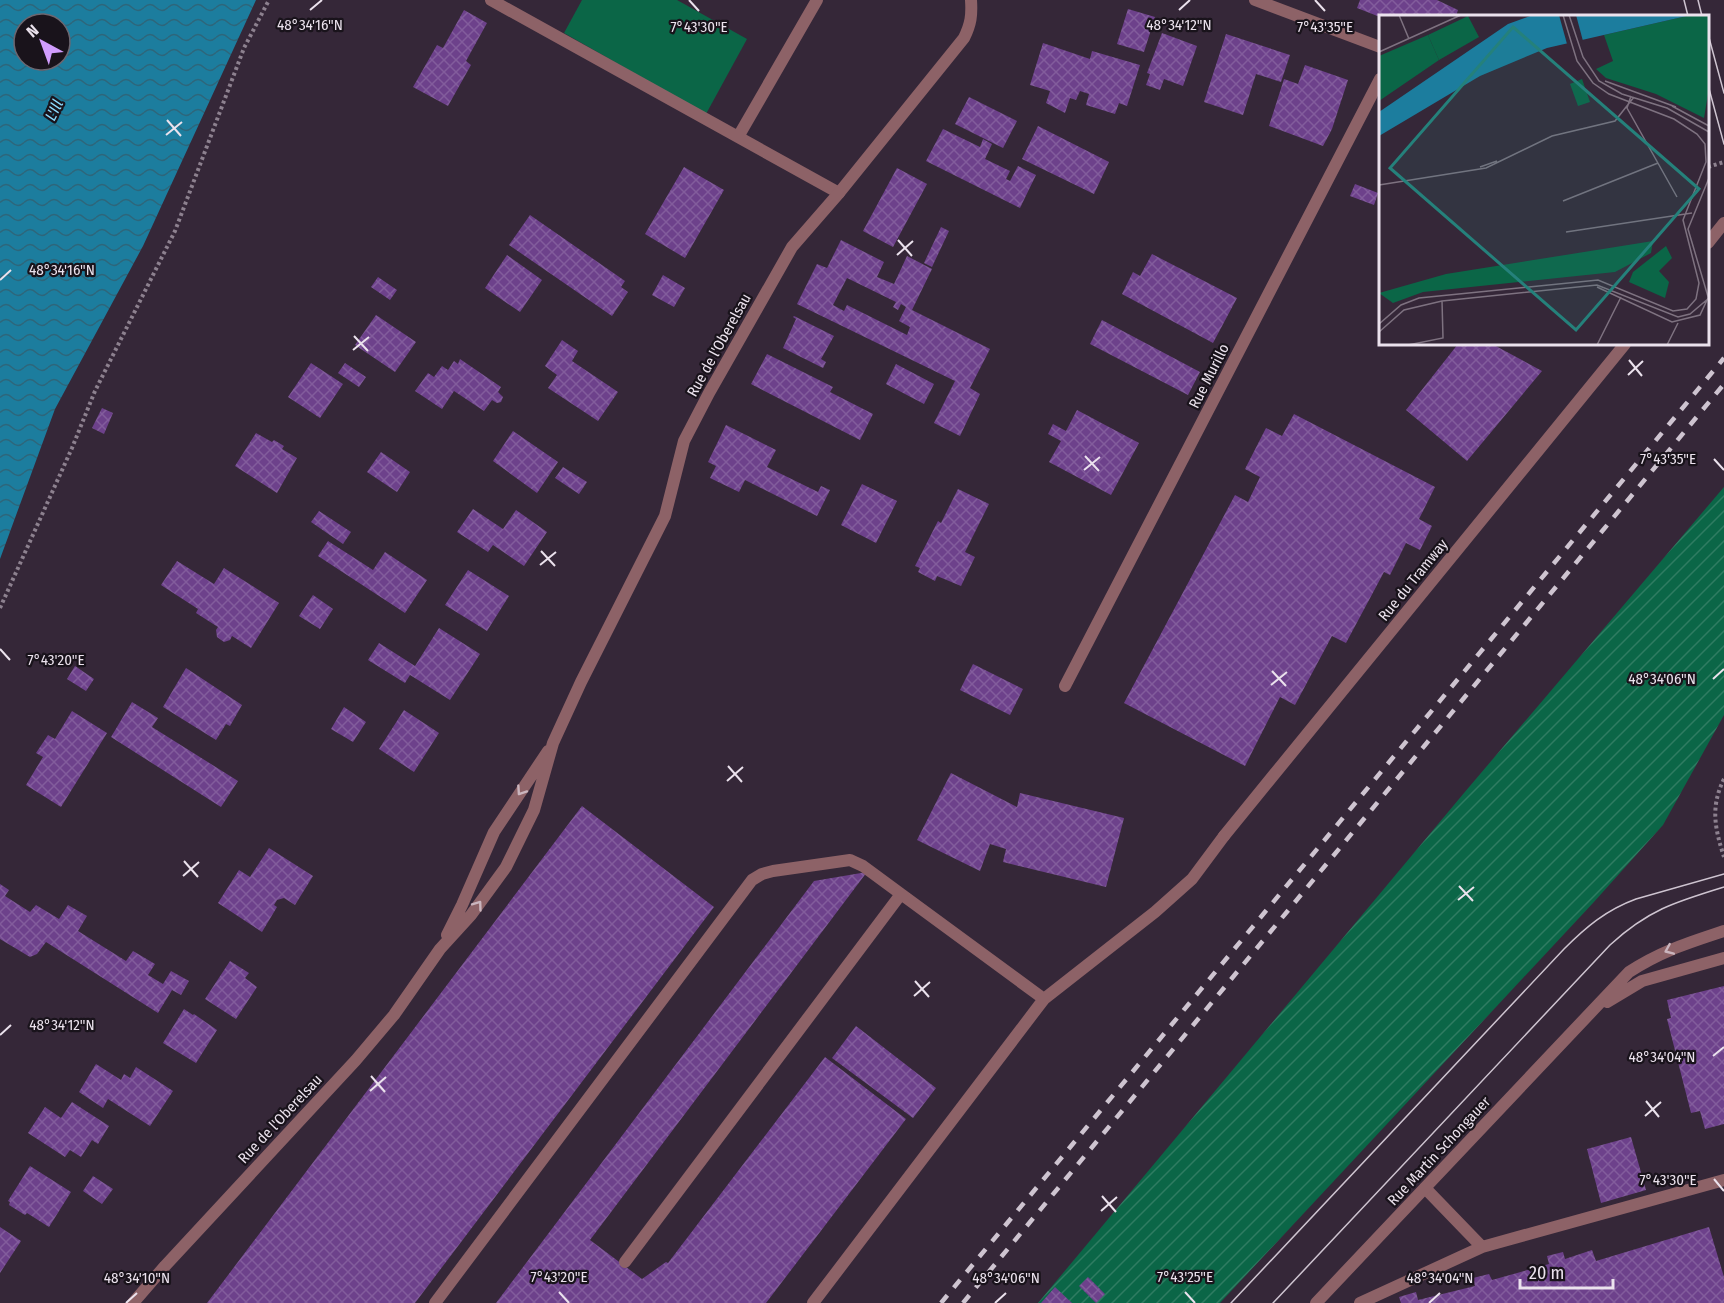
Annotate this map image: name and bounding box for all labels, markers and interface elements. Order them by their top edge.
north arrow [12,12,72,72]
inset map [1379,15,1709,345]
text: 48°34'16"N [277,16,343,34]
text: 48°34'12"N [1146,16,1212,34]
text: 7°43'30"E [670,18,728,36]
text: 7°43'35"E [1297,18,1353,36]
text: N [23,21,42,41]
water label: L'Ill [41,96,67,124]
text: 48°34'16"N [29,261,95,279]
street label: Rue de l'Oberelsau [683,290,755,400]
street label: Rue Murillo [1185,341,1233,411]
text: 7°43'35"E [1640,450,1696,468]
street label: Rue du Tramway [1375,535,1452,625]
text: 7°43'20"E [27,651,85,669]
text: 48°34'06"N [1628,670,1696,688]
one-way arrow [517,785,528,796]
one-way arrow [471,900,482,911]
one-way arrow [1664,943,1675,955]
text: 48°34'12"N [29,1016,95,1034]
text: 48°34'04"N [1629,1048,1695,1066]
street label: Rue de l'Oberelsau [234,1071,326,1167]
street label: Rue Martin Schongauer [1384,1092,1495,1209]
text: 7°43'30"E [1639,1171,1697,1189]
scale bar [1520,1252,1613,1290]
text: 20 m [1529,1262,1564,1284]
text: 7°43'20"E [530,1268,588,1286]
text: 7°43'25"E [1157,1268,1213,1286]
text: 48°34'10"N [104,1269,170,1287]
text: 48°34'06"N [972,1269,1040,1287]
text: 48°34'04"N [1407,1269,1473,1287]

